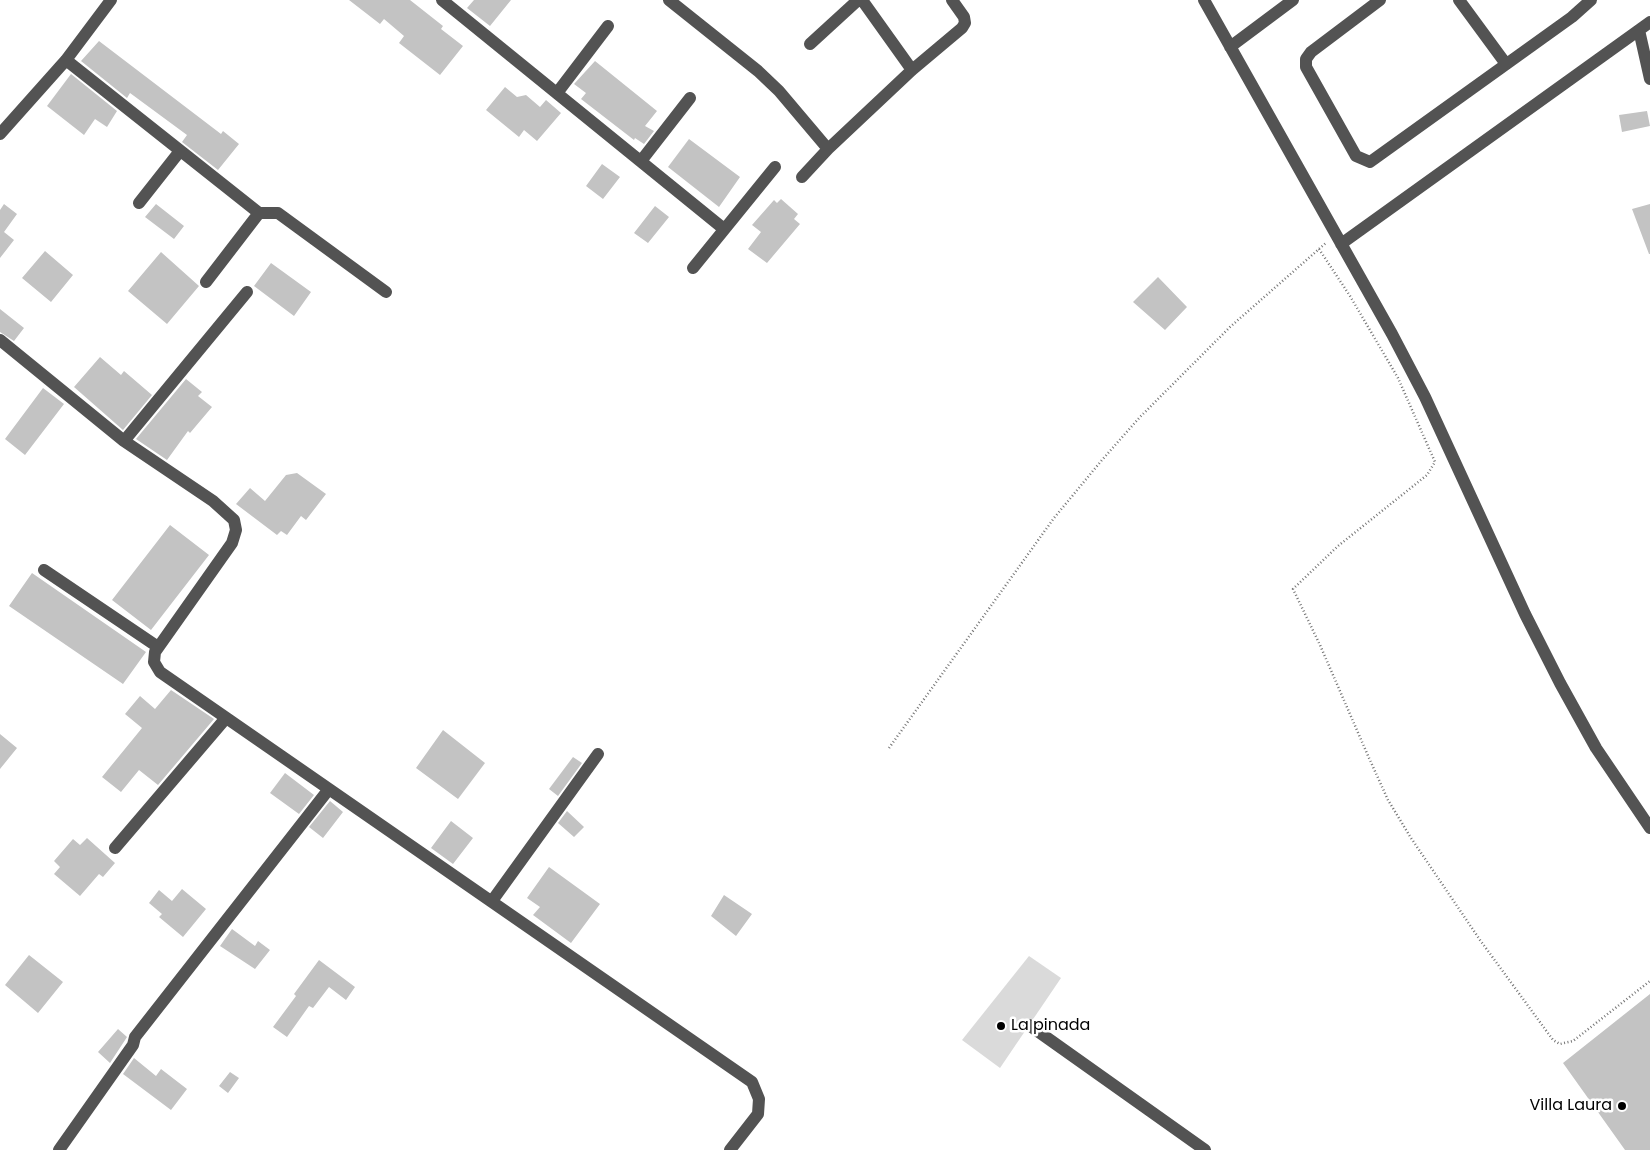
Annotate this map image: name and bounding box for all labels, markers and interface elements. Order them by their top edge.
place label: La pinada [1011,1016,1090,1036]
marker: La pinada [995,1020,1007,1032]
place label: Villa Laura [1530,1096,1612,1116]
marker: Villa Laura [1616,1100,1628,1112]

